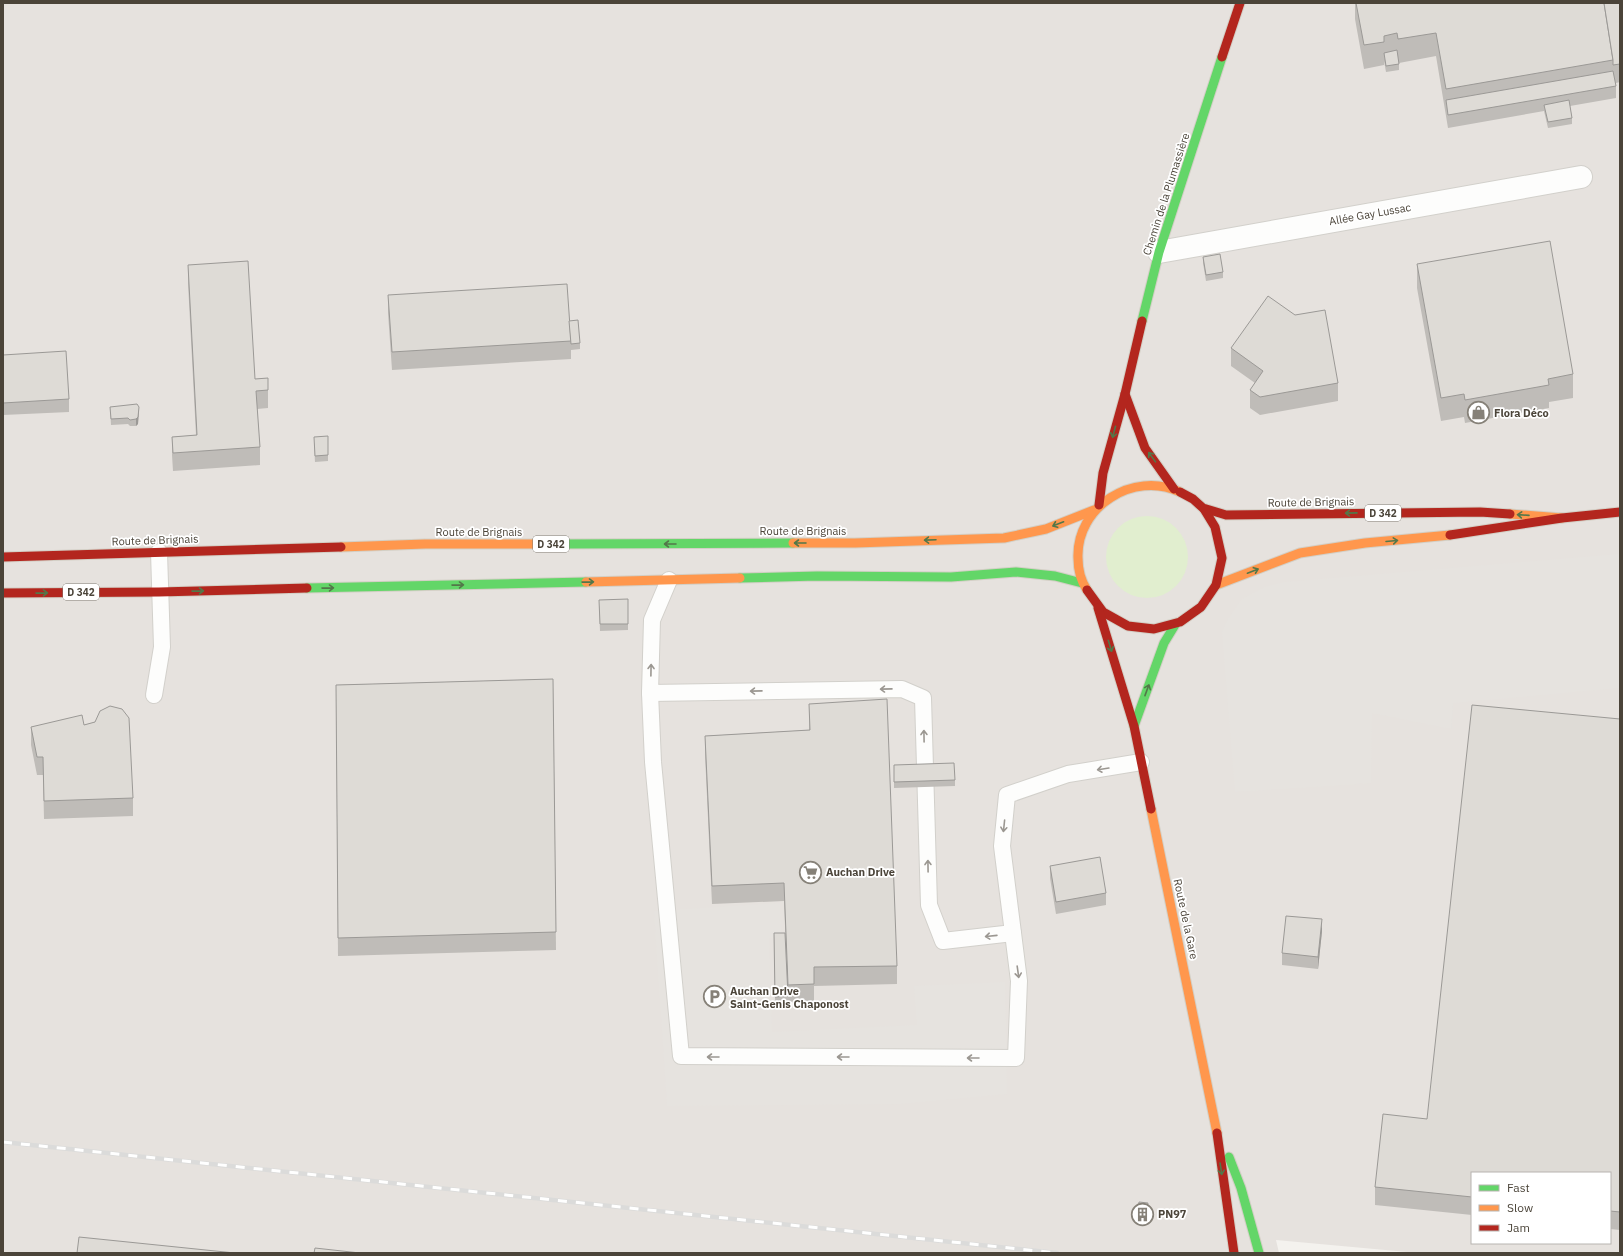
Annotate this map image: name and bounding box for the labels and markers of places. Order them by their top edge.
shop icon: Flora Déco [1466,400,1492,426]
place label: Flora Déco [1494,406,1549,420]
supermarket icon: Auchan Drive [798,859,824,885]
place label: Auchan Drive [826,865,895,879]
parking icon: Auchan Drive Saint-Genis Chaponost [702,984,728,1010]
place label: Auchan Drive Saint-Genis Chaponost [730,984,849,1011]
building icon: PN97 [1130,1201,1156,1227]
place label: PN97 [1158,1207,1187,1221]

